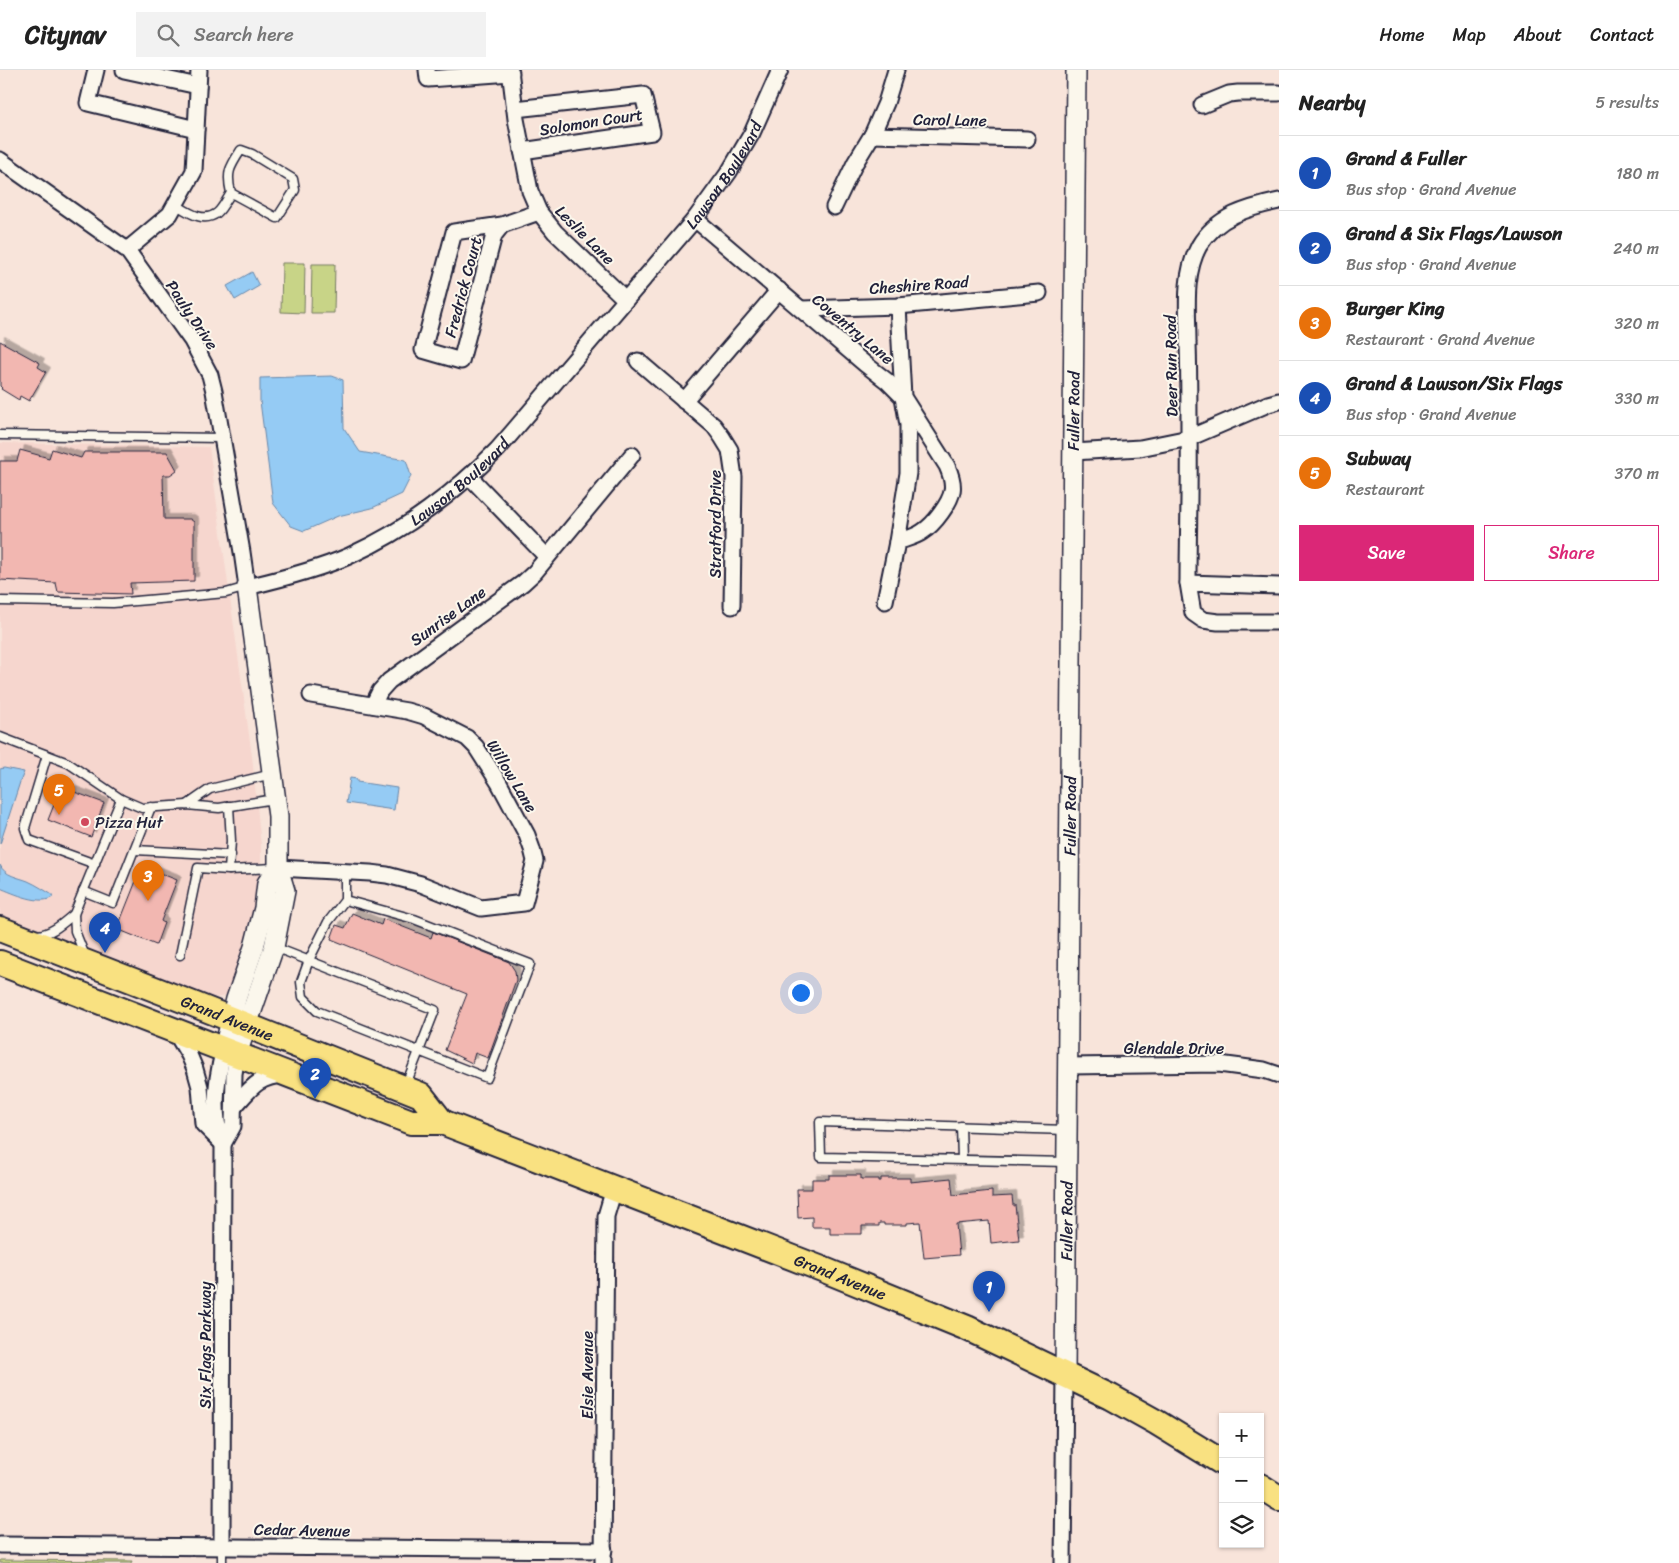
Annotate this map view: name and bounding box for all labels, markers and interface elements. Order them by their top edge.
search box [136,12,486,57]
text: Citynav [25,14,106,56]
text: Search here [194,18,294,51]
text: Home [1380,19,1425,51]
text: Map [1453,19,1486,51]
text: About [1514,19,1562,51]
text: Contact [1590,19,1654,51]
icon: search [154,21,182,49]
text: Nearby [1299,84,1365,122]
text: 5 results [1595,88,1659,117]
street label: Solomon Court [537,100,645,144]
street label: Carol Lane [913,105,987,135]
street label: Lawson Boulevard [678,115,771,236]
text: Grand & Fuller [1346,142,1466,175]
text: 1 [1312,159,1318,188]
text: 180 m [1616,159,1659,188]
text: Bus stop · Grand Avenue [1346,175,1517,204]
street label: Leslie Lane [548,198,622,272]
text: Grand & Six Flags/Lawson [1346,217,1562,250]
street label: Fredrick Court [436,233,490,341]
text: 2 [1310,234,1320,263]
text: 240 m [1613,234,1659,263]
text: Bus stop · Grand Avenue [1346,250,1517,279]
street label: Cheshire Road [868,267,971,303]
street label: Pauly Drive [158,274,226,356]
street label: Coventry Lane [805,286,901,372]
text: Burger King [1346,292,1445,325]
text: 3 [1311,309,1319,338]
text: 320 m [1614,309,1659,338]
street label: Deer Run Road [1156,313,1186,417]
text: Restaurant · Grand Avenue [1346,325,1535,354]
text: Grand & Lawson/Six Flags [1346,367,1562,400]
street label: Fuller Road [1058,370,1088,451]
text: 4 [1310,384,1320,413]
text: 330 m [1615,384,1659,413]
text: Bus stop · Grand Avenue [1346,400,1517,429]
street label: Lawson Boulevard [403,429,518,533]
text: Subway [1346,442,1411,475]
text: 5 [1310,459,1320,488]
text: 370 m [1615,459,1659,488]
street label: Stratford Drive [701,470,730,578]
text: Restaurant [1346,475,1425,504]
button: Save [1299,525,1474,581]
button: Share [1484,525,1659,581]
street label: Sunrise Lane [404,578,492,654]
street label: Willow Lane [479,734,545,818]
pin: 5 [43,774,75,815]
street label: Fuller Road [1055,775,1085,856]
place label: Pizza Hut [95,808,163,837]
marker: Pizza Hut [79,816,91,828]
pin: 3 [132,860,164,901]
pin: 4 [89,912,121,953]
your location [788,980,814,1006]
street label: Grand Avenue [177,986,278,1049]
street label: Glendale Drive [1124,1034,1224,1063]
pin: 2 [299,1058,331,1099]
street label: Fuller Road [1051,1180,1081,1261]
street label: Grand Avenue [790,1245,891,1308]
pin: 1 [973,1271,1005,1312]
street label: Six Flags Parkway [191,1281,220,1409]
street label: Elsie Avenue [573,1331,602,1419]
map controls [1219,1413,1264,1548]
button: + [1219,1413,1264,1458]
button: − [1219,1458,1264,1503]
button: layers [1219,1503,1264,1548]
street label: Cedar Avenue [254,1515,350,1545]

